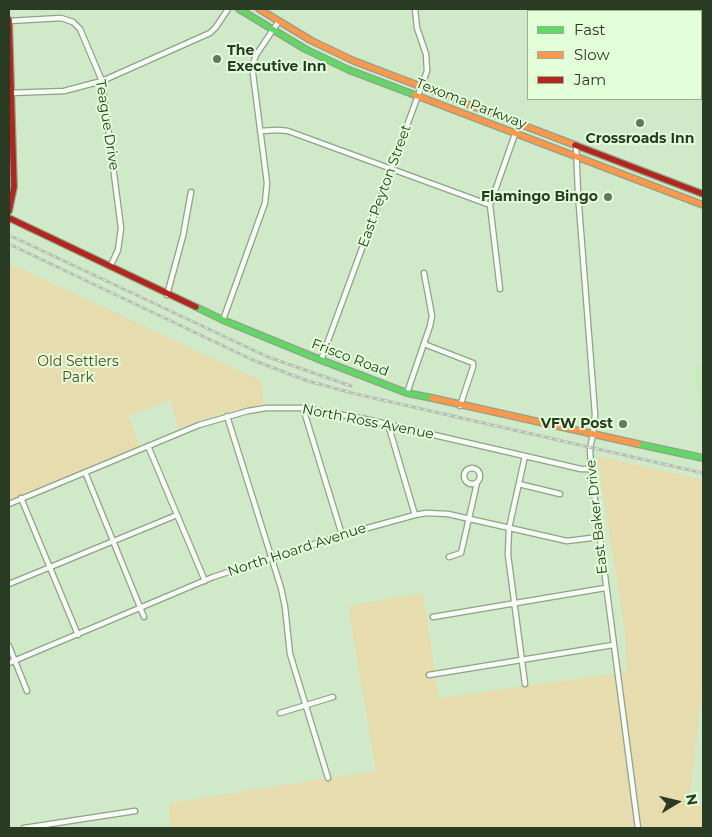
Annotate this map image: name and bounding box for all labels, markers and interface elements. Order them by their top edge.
legend [527,10,702,100]
text: Fast [574,20,605,39]
place label: The Executive Inn [227,43,326,75]
text: Slow [574,45,610,64]
marker: The Executive Inn [211,53,223,65]
text: Jam [574,70,606,89]
street label: Texoma Parkway [413,75,529,133]
street label: Teague Drive [92,78,122,172]
marker: Crossroads Inn [634,117,646,129]
street label: East Peyton Street [355,122,415,250]
place label: Crossroads Inn [586,131,694,147]
place label: Flamingo Bingo [481,189,598,205]
marker: Flamingo Bingo [602,191,614,203]
street label: Frisco Road [309,336,391,380]
park label: Old Settlers Park [37,354,119,387]
street label: North Ross Avenue [301,401,435,443]
place label: VFW Post [541,416,613,432]
marker: VFW Post [617,418,629,430]
street label: East Baker Drive [583,459,611,575]
street label: North Hoard Avenue [226,520,368,580]
north arrow [652,777,702,827]
text: N [682,793,702,807]

